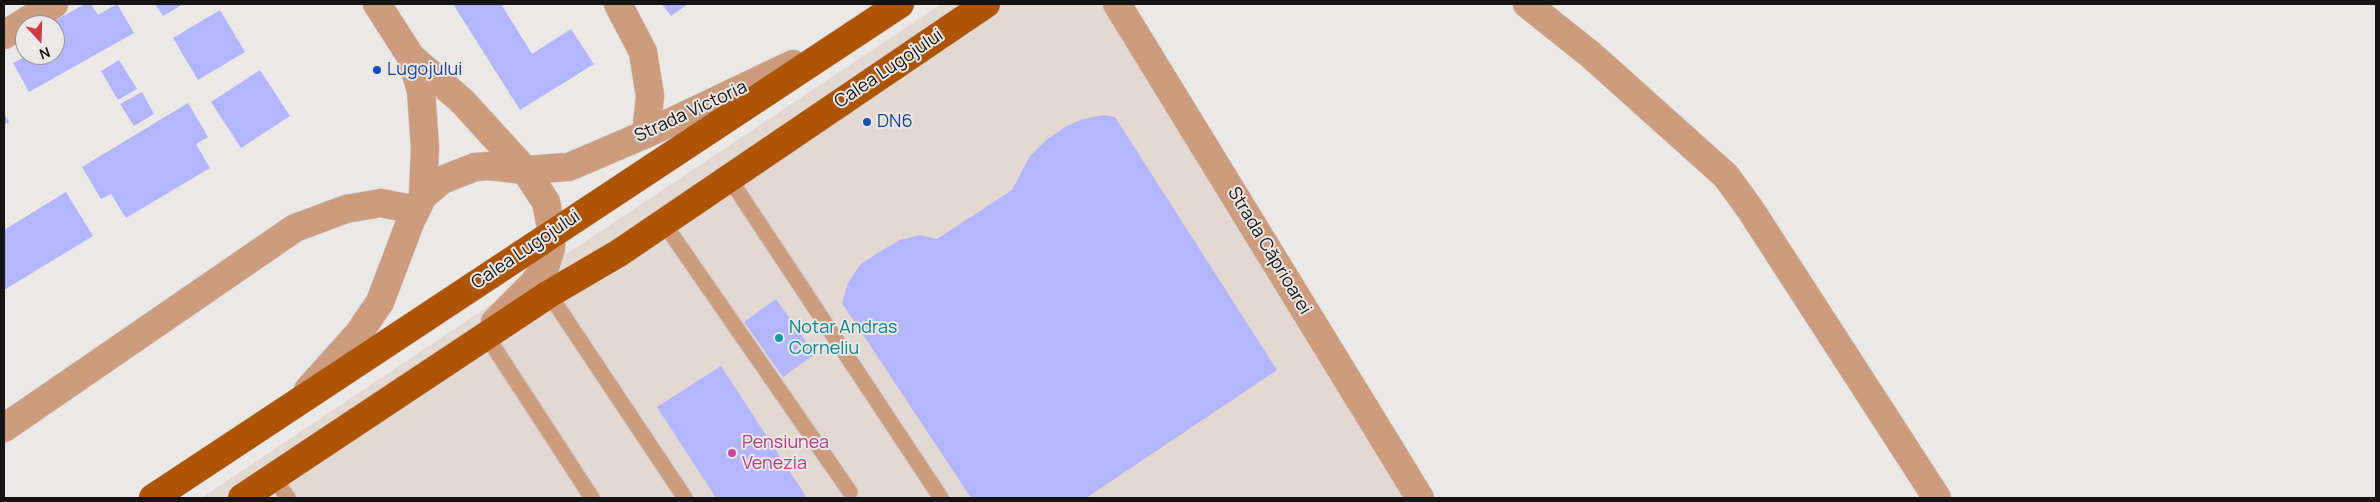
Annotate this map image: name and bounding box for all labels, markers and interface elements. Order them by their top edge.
north arrow [15,15,65,65]
street label: Calea Lugojului [831,25,947,113]
text: N [37,43,53,64]
place label: Lugojului [387,59,462,81]
marker: Lugojului [371,64,383,76]
street label: Strada Victoria [631,77,751,147]
place label: DN6 [877,111,913,133]
marker: DN6 [861,116,873,128]
street label: Strada Căprioarei [1223,183,1315,319]
street label: Calea Lugojului [468,206,584,294]
place label: Notar Andras Corneliu [789,317,898,359]
marker: Notar Andras Corneliu [773,332,785,344]
place label: Pensiunea Venezia [742,432,829,474]
marker: Pensiunea Venezia [726,447,738,459]

